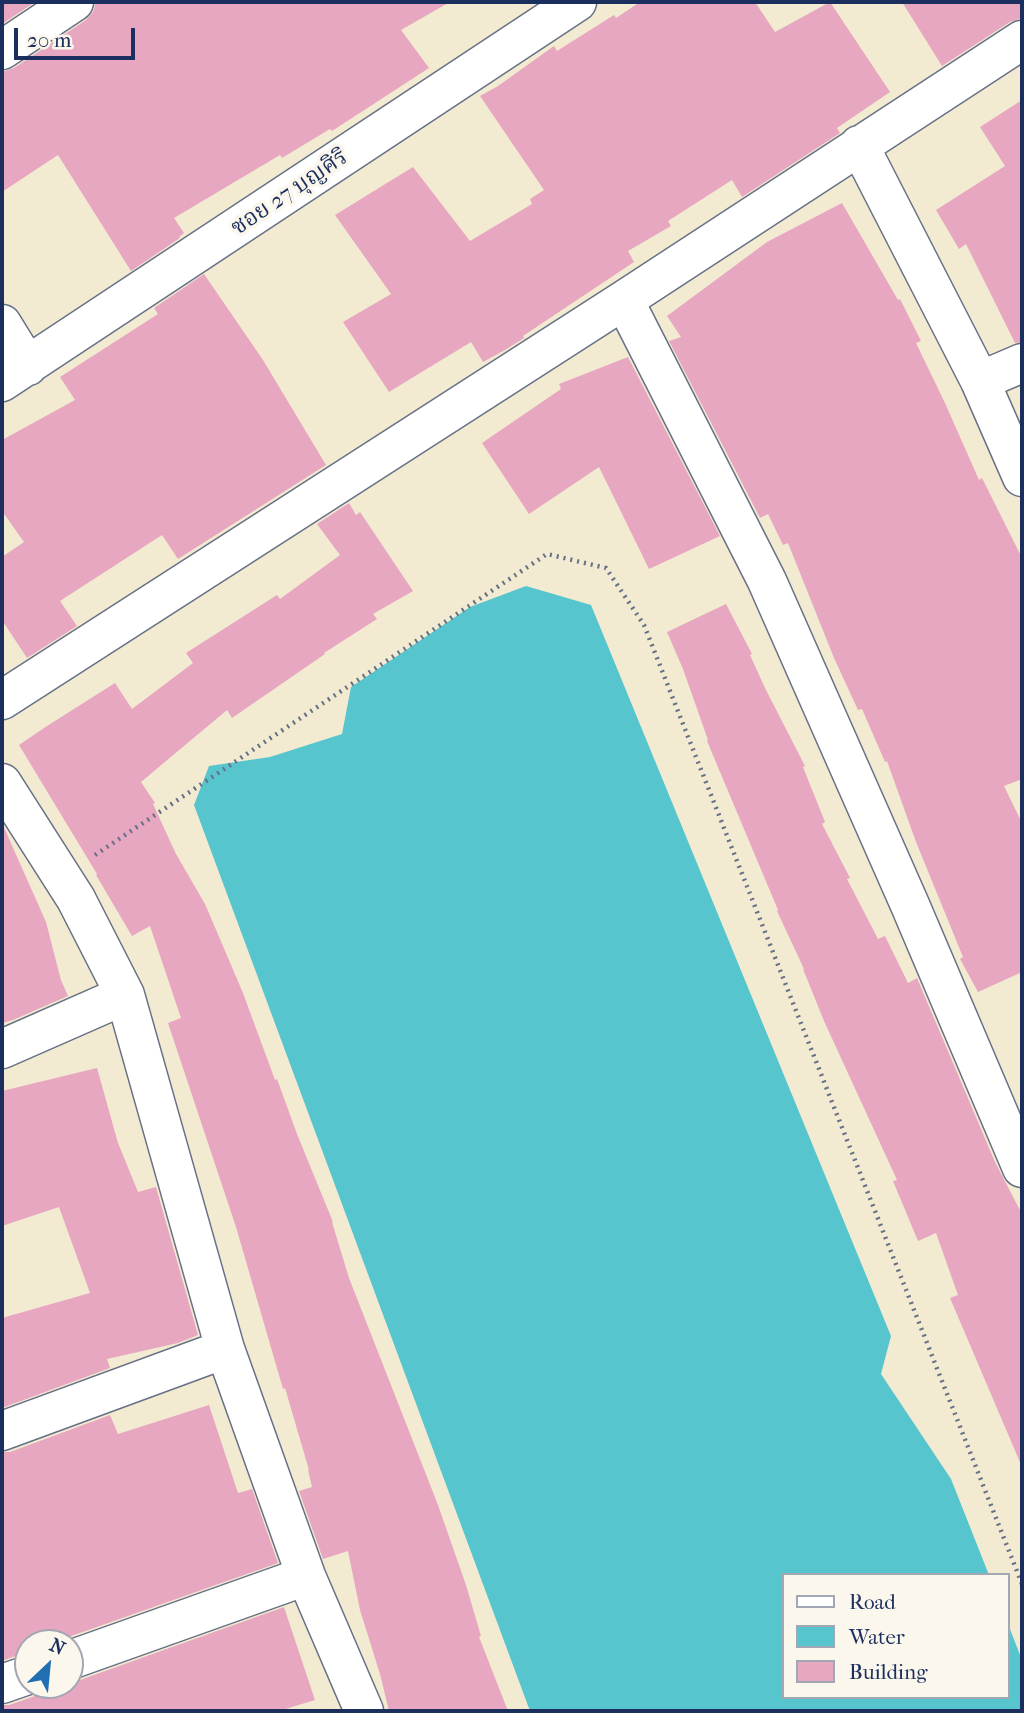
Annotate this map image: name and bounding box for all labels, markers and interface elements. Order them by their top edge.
scale bar [18,14,138,58]
text: 20 m [27,28,71,52]
street label: ซอย 27 บุญศิริ [226,144,354,242]
legend [782,1573,1010,1699]
text: Road [849,1590,896,1614]
text: Water [849,1625,905,1649]
north arrow [14,1629,84,1699]
text: N [46,1634,69,1660]
text: Building [849,1660,927,1684]

